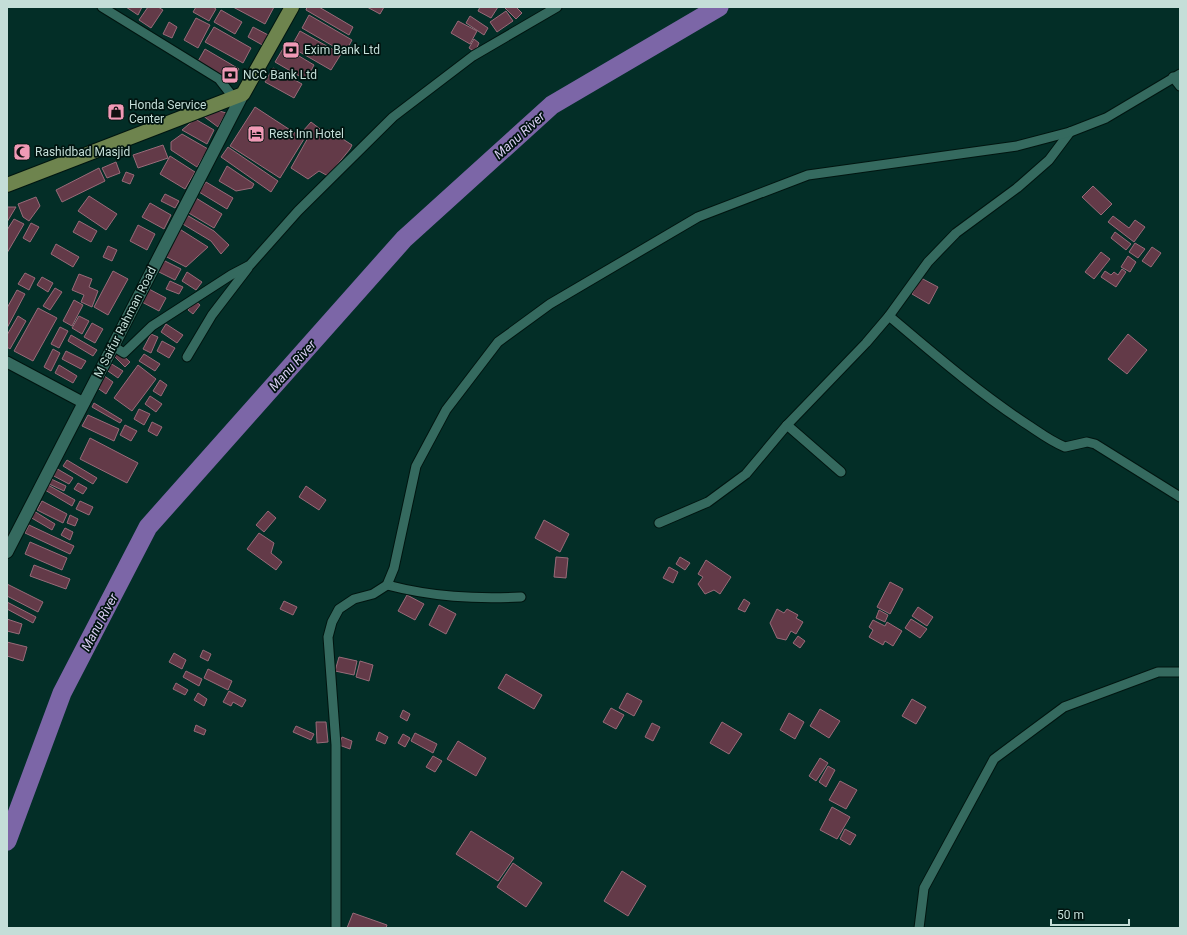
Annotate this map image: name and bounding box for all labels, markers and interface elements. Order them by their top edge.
bank icon: Exim Bank Ltd [281,40,301,60]
place label: Exim Bank Ltd [304,43,380,57]
bank icon: NCC Bank Ltd [220,65,240,85]
place label: NCC Bank Ltd [243,68,317,82]
place label: Honda Service Center [129,98,206,126]
shop icon: Honda Service Center [106,102,126,122]
water label: Manu River [491,108,548,162]
hotel icon: Rest Inn Hotel [246,124,266,144]
place label: Rest Inn Hotel [269,127,344,141]
mosque icon: Rashidbad Masjid [12,142,32,162]
place label: Rashidbad Masjid [35,145,130,159]
street label: M Saifur Rahman Road [91,264,159,380]
water label: Manu River [266,336,319,394]
water label: Manu River [78,590,121,653]
scale bar [1051,901,1129,927]
text: 50 m [1057,908,1084,922]

